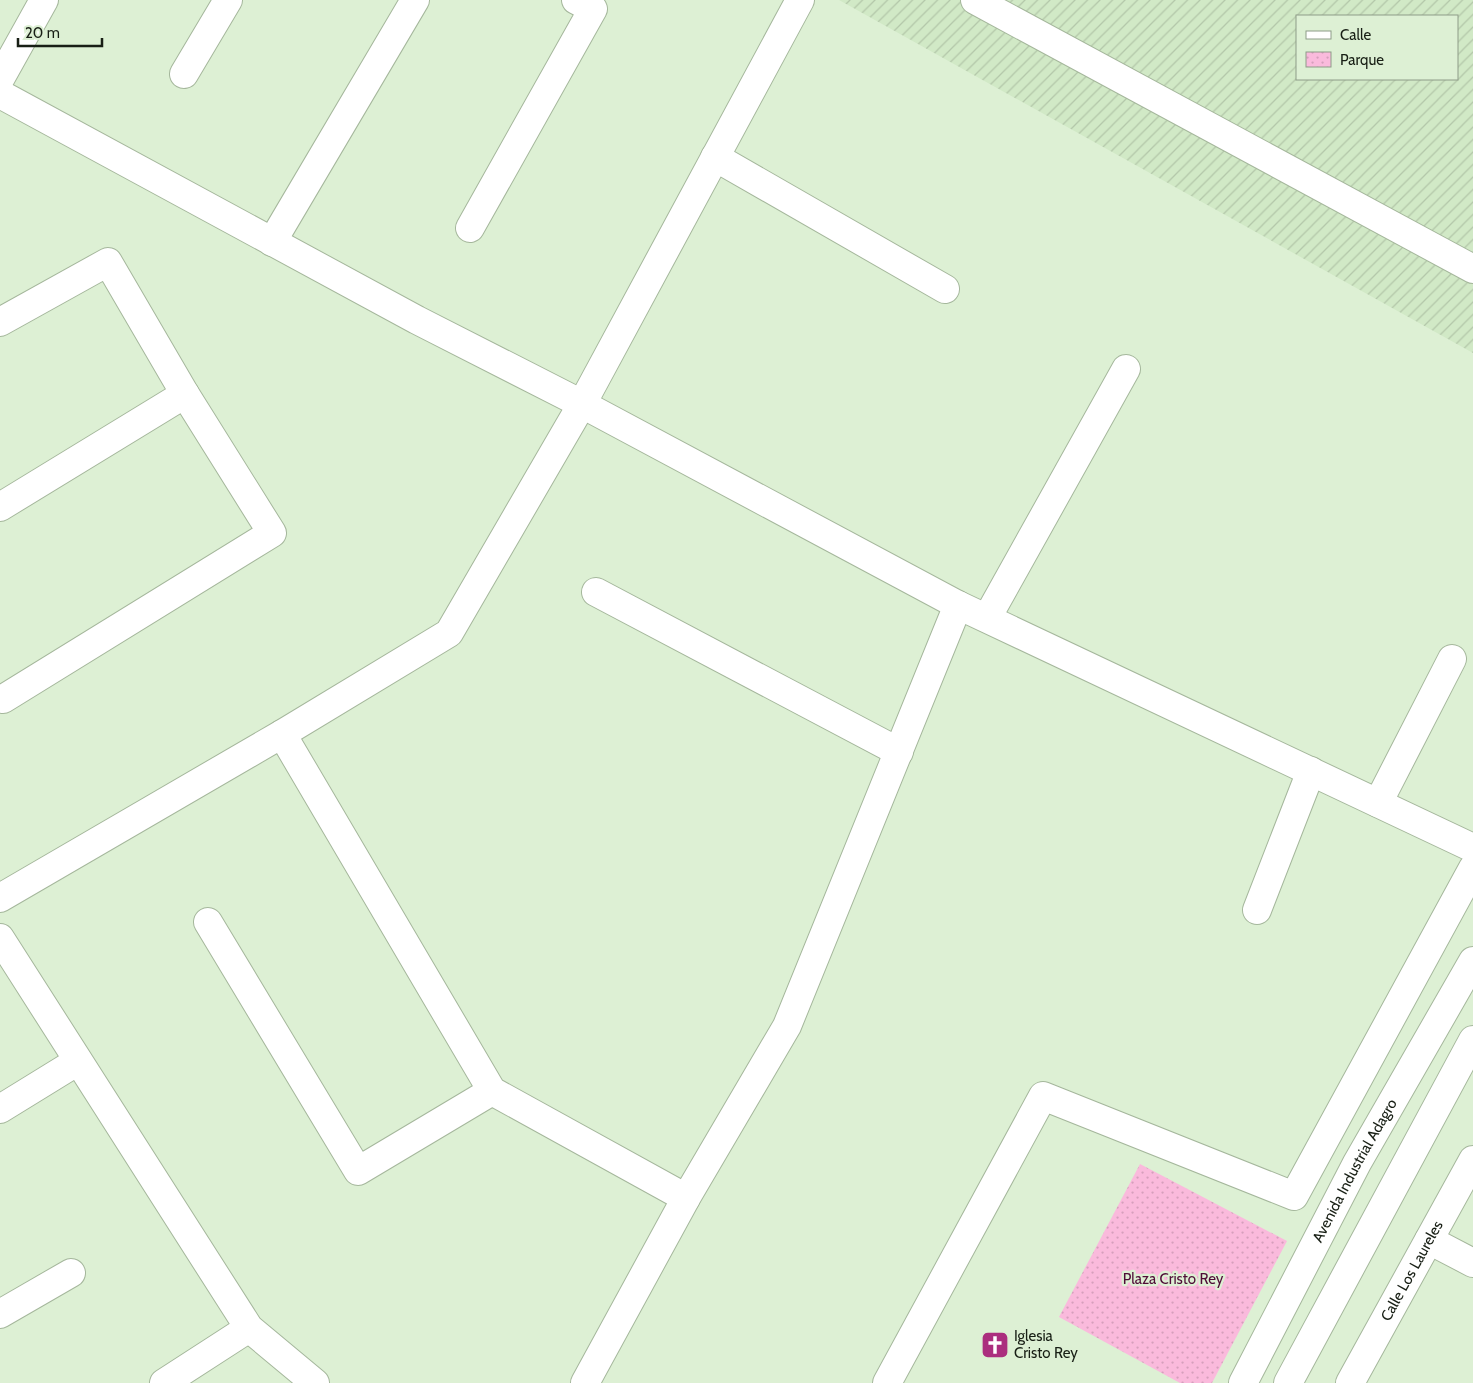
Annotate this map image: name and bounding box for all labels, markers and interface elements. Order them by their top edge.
scale bar [18,15,101,47]
legend [1296,15,1458,80]
text: 20 m [25,24,60,42]
text: Calle [1340,26,1371,44]
text: Parque [1340,51,1384,69]
street label: Avenida Industrial Adagro [1308,1096,1401,1245]
street label: Calle Los Laureles [1377,1218,1447,1324]
park label: Plaza Cristo Rey [1123,1270,1224,1288]
place label: Iglesia Cristo Rey [1014,1327,1078,1362]
church icon: Iglesia Cristo Rey [980,1330,1010,1360]

